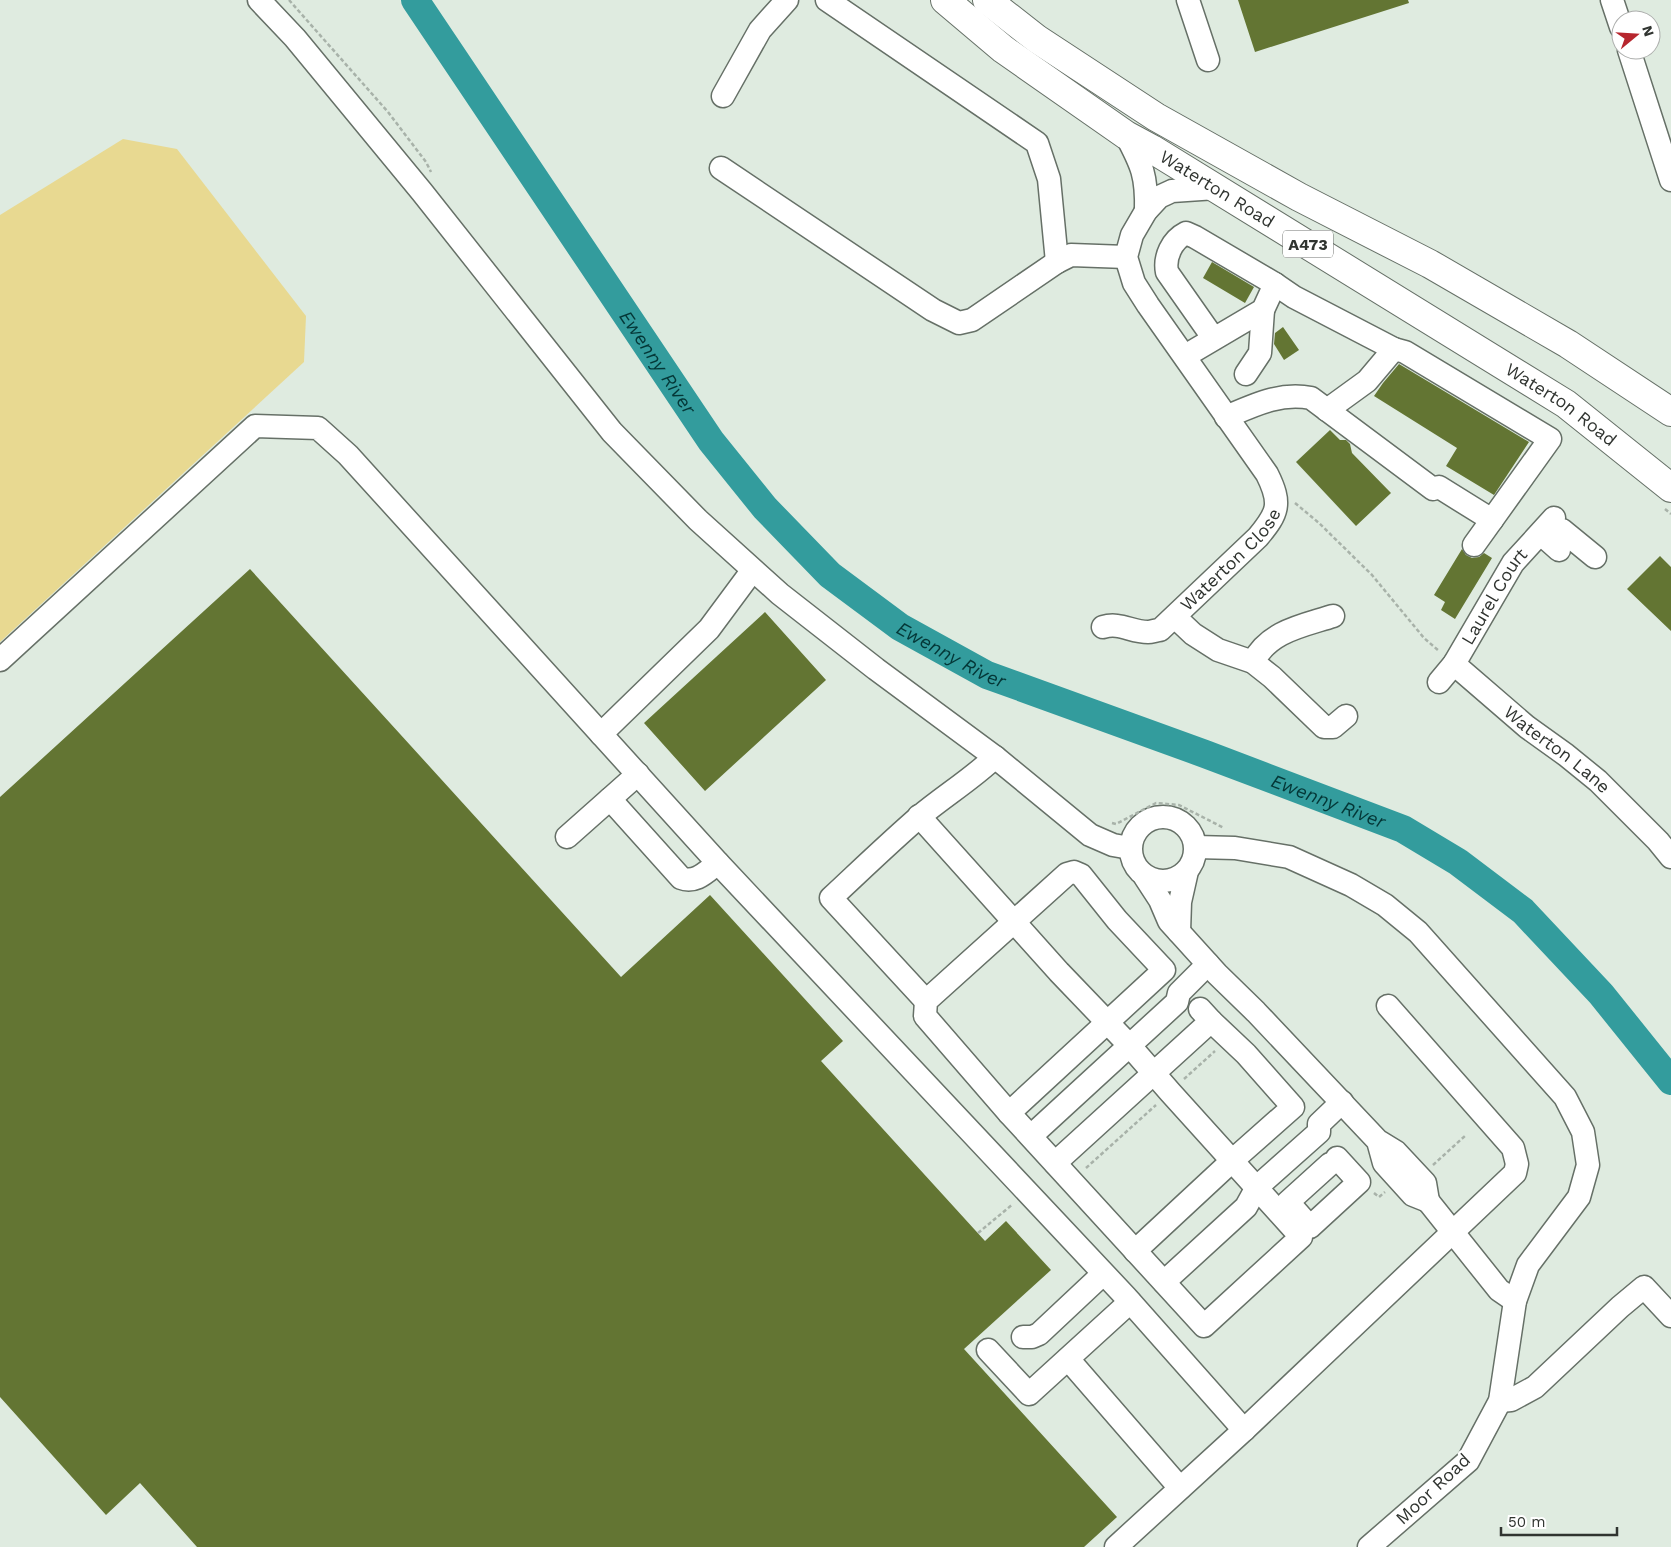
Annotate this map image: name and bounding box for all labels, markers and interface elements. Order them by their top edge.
north arrow [1611,10,1661,60]
text: N [1639,24,1658,38]
street label: Waterton Road [1156,145,1279,232]
road number: A473 [1283,230,1333,258]
water label: Ewenny River [614,306,701,419]
street label: Waterton Road [1502,358,1621,450]
street label: Waterton Close [1176,505,1285,615]
street label: Laurel Court [1457,543,1532,648]
water label: Ewenny River [892,616,1009,693]
street label: Waterton Lane [1500,701,1615,797]
water label: Ewenny River [1268,769,1389,834]
street label: Moor Road [1391,1449,1474,1528]
scale bar [1501,1504,1617,1536]
text: 50 m [1508,1513,1545,1531]

